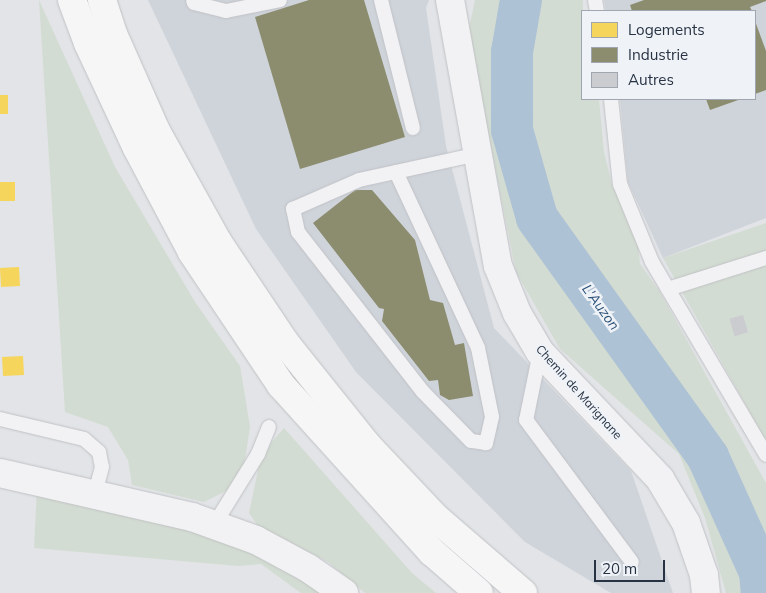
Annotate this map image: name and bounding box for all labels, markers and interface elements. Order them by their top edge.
legend [581,10,756,100]
text: Logements [628,20,705,39]
text: Industrie [628,45,688,64]
text: Autres [628,70,674,89]
water label: L'Auzon [579,281,623,333]
street label: Chemin de Marignane [533,342,625,442]
scale bar [596,550,667,582]
text: 20 m [602,559,637,578]

